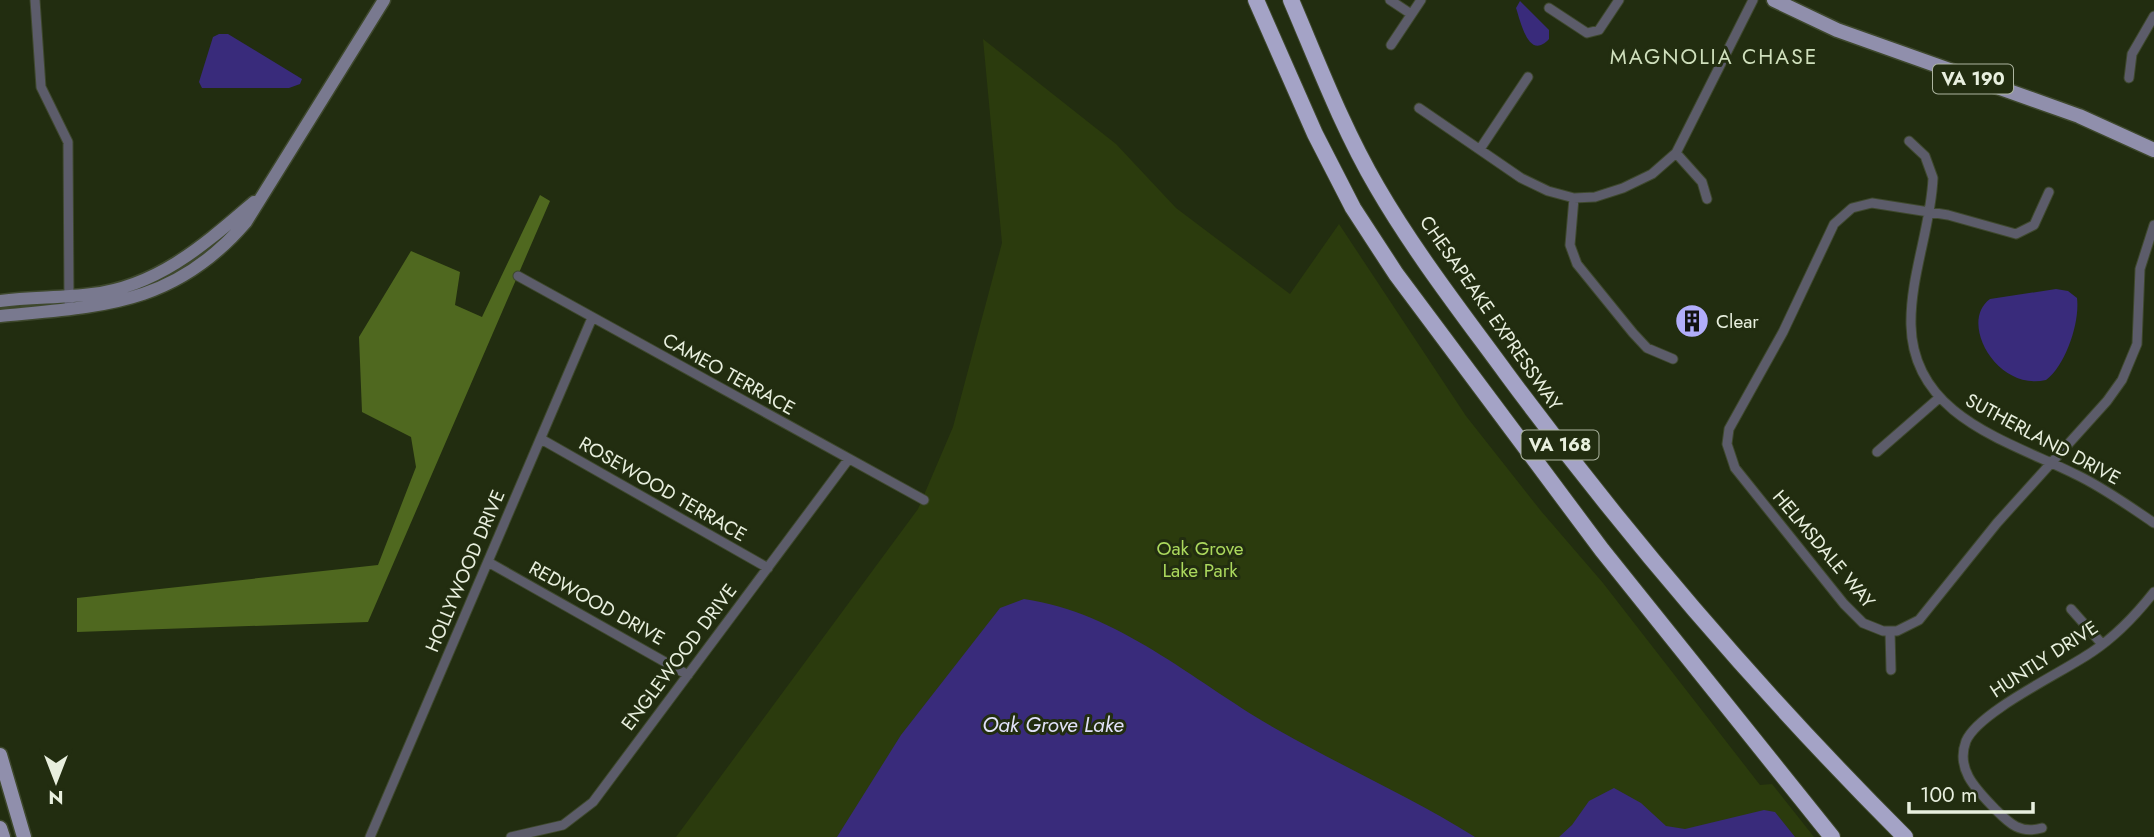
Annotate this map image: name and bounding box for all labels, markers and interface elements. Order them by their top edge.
district label: MAGNOLIA CHASE [1610,42,1818,72]
road number: VA 190 [1933,64,2013,94]
street label: CHESAPEAKE EXPRESSWAY [1413,210,1569,416]
building icon: Clear [1673,302,1711,340]
place label: Clear [1716,308,1759,335]
street label: CAMEO TERRACE [658,326,800,422]
street label: SUTHERLAND DRIVE [1961,387,2125,491]
street label: ROSEWOOD TERRACE [574,430,752,548]
road number: VA 168 [1522,430,1598,460]
street label: HELMSDALE WAY [1766,484,1882,614]
street label: HOLLYWOOD DRIVE [419,486,511,656]
park label: Oak Grove Lake Park [1156,535,1244,584]
street label: REDWOOD DRIVE [524,554,670,652]
street label: ENGLEWOOD DRIVE [615,578,743,736]
street label: HUNTLY DRIVE [1985,614,2103,704]
water label: Oak Grove Lake [982,710,1124,740]
north arrow [21,746,91,816]
scale bar [1909,770,2033,814]
text: 100 m [1920,780,1977,810]
text: N [48,784,64,811]

